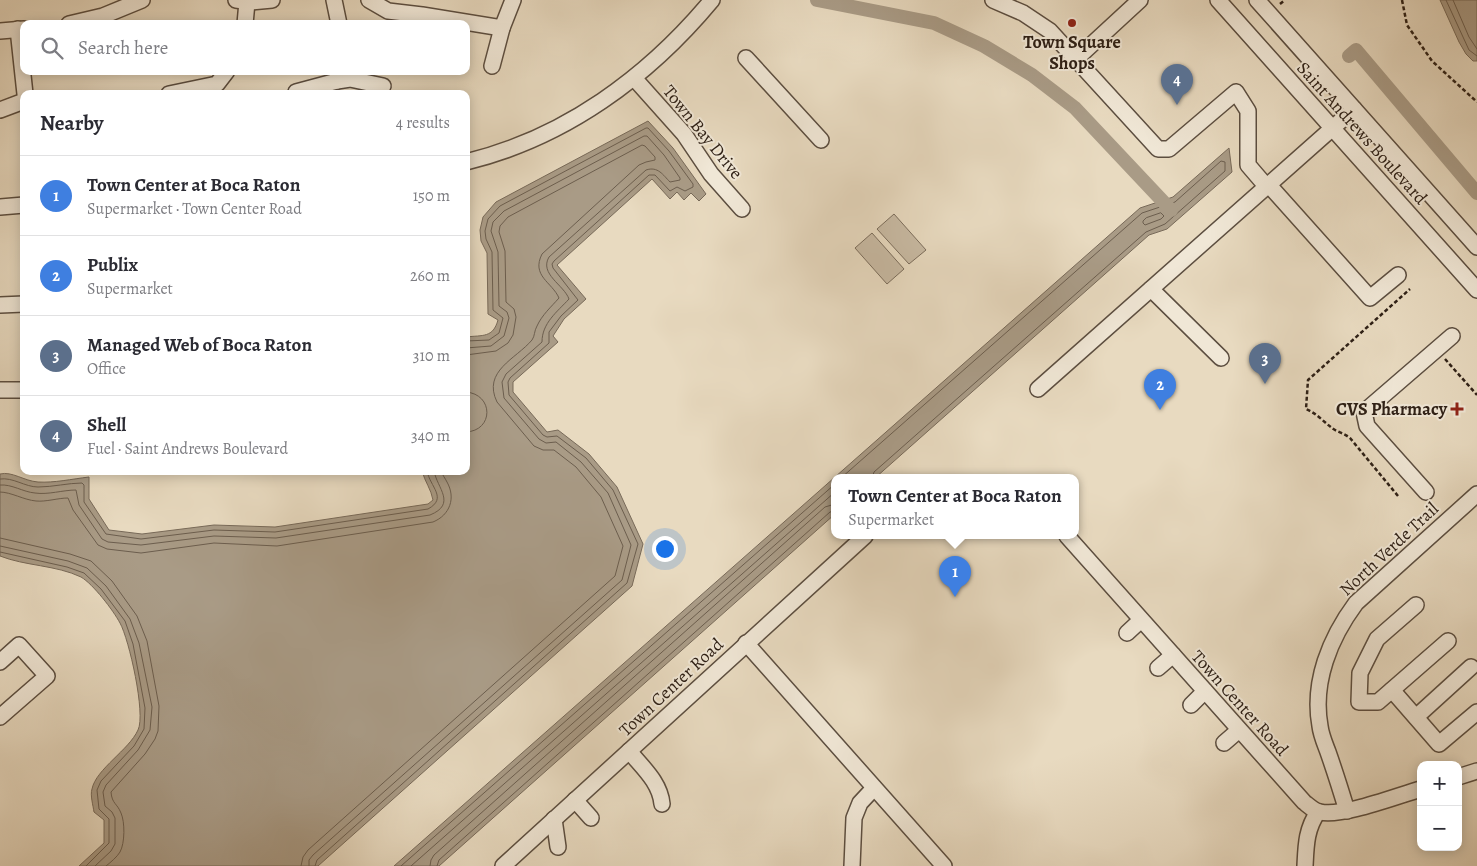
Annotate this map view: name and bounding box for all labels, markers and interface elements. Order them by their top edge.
marker: Town Square Shops [1066,17,1078,29]
search box [20,20,470,75]
place label: Town Square Shops [1023,30,1121,75]
icon: search [38,34,66,62]
text: Search here [78,35,168,61]
street label: Saint Andrews Boulevard [1291,57,1433,210]
pin: 4 [1161,64,1193,105]
street label: Town Bay Drive [658,80,748,184]
text: Nearby [40,109,103,137]
text: 4 results [396,112,450,134]
text: Town Center at Boca Raton [87,172,300,198]
text: 1 [53,185,59,207]
text: 150 m [413,185,450,207]
text: Supermarket · Town Center Road [87,198,302,220]
text: Publix [87,252,138,278]
text: 2 [52,265,60,287]
text: 260 m [410,265,450,287]
text: Supermarket [87,278,173,300]
text: Managed Web of Boca Raton [87,332,312,358]
pin: 3 [1249,343,1281,384]
text: 3 [53,345,59,367]
text: 310 m [413,345,450,367]
text: Office [87,358,126,380]
pin: 2 [1144,369,1176,410]
place label: CVS Pharmacy [1336,397,1448,421]
marker: CVS Pharmacy [1451,403,1463,415]
text: Shell [87,412,126,438]
text: 4 [52,425,60,447]
text: 340 m [411,425,450,447]
text: Fuel · Saint Andrews Boulevard [87,438,288,460]
popup [831,474,1079,539]
text: Town Center at Boca Raton [848,483,1062,509]
street label: North Verde Trail [1334,496,1444,601]
text: Supermarket [848,509,934,531]
your location [652,536,678,562]
pin: 1 [939,556,971,597]
street label: Town Center Road [614,632,729,742]
street label: Town Center Road [1186,645,1294,761]
map controls [1417,761,1462,851]
button: + [1417,761,1462,806]
button: − [1417,806,1462,851]

